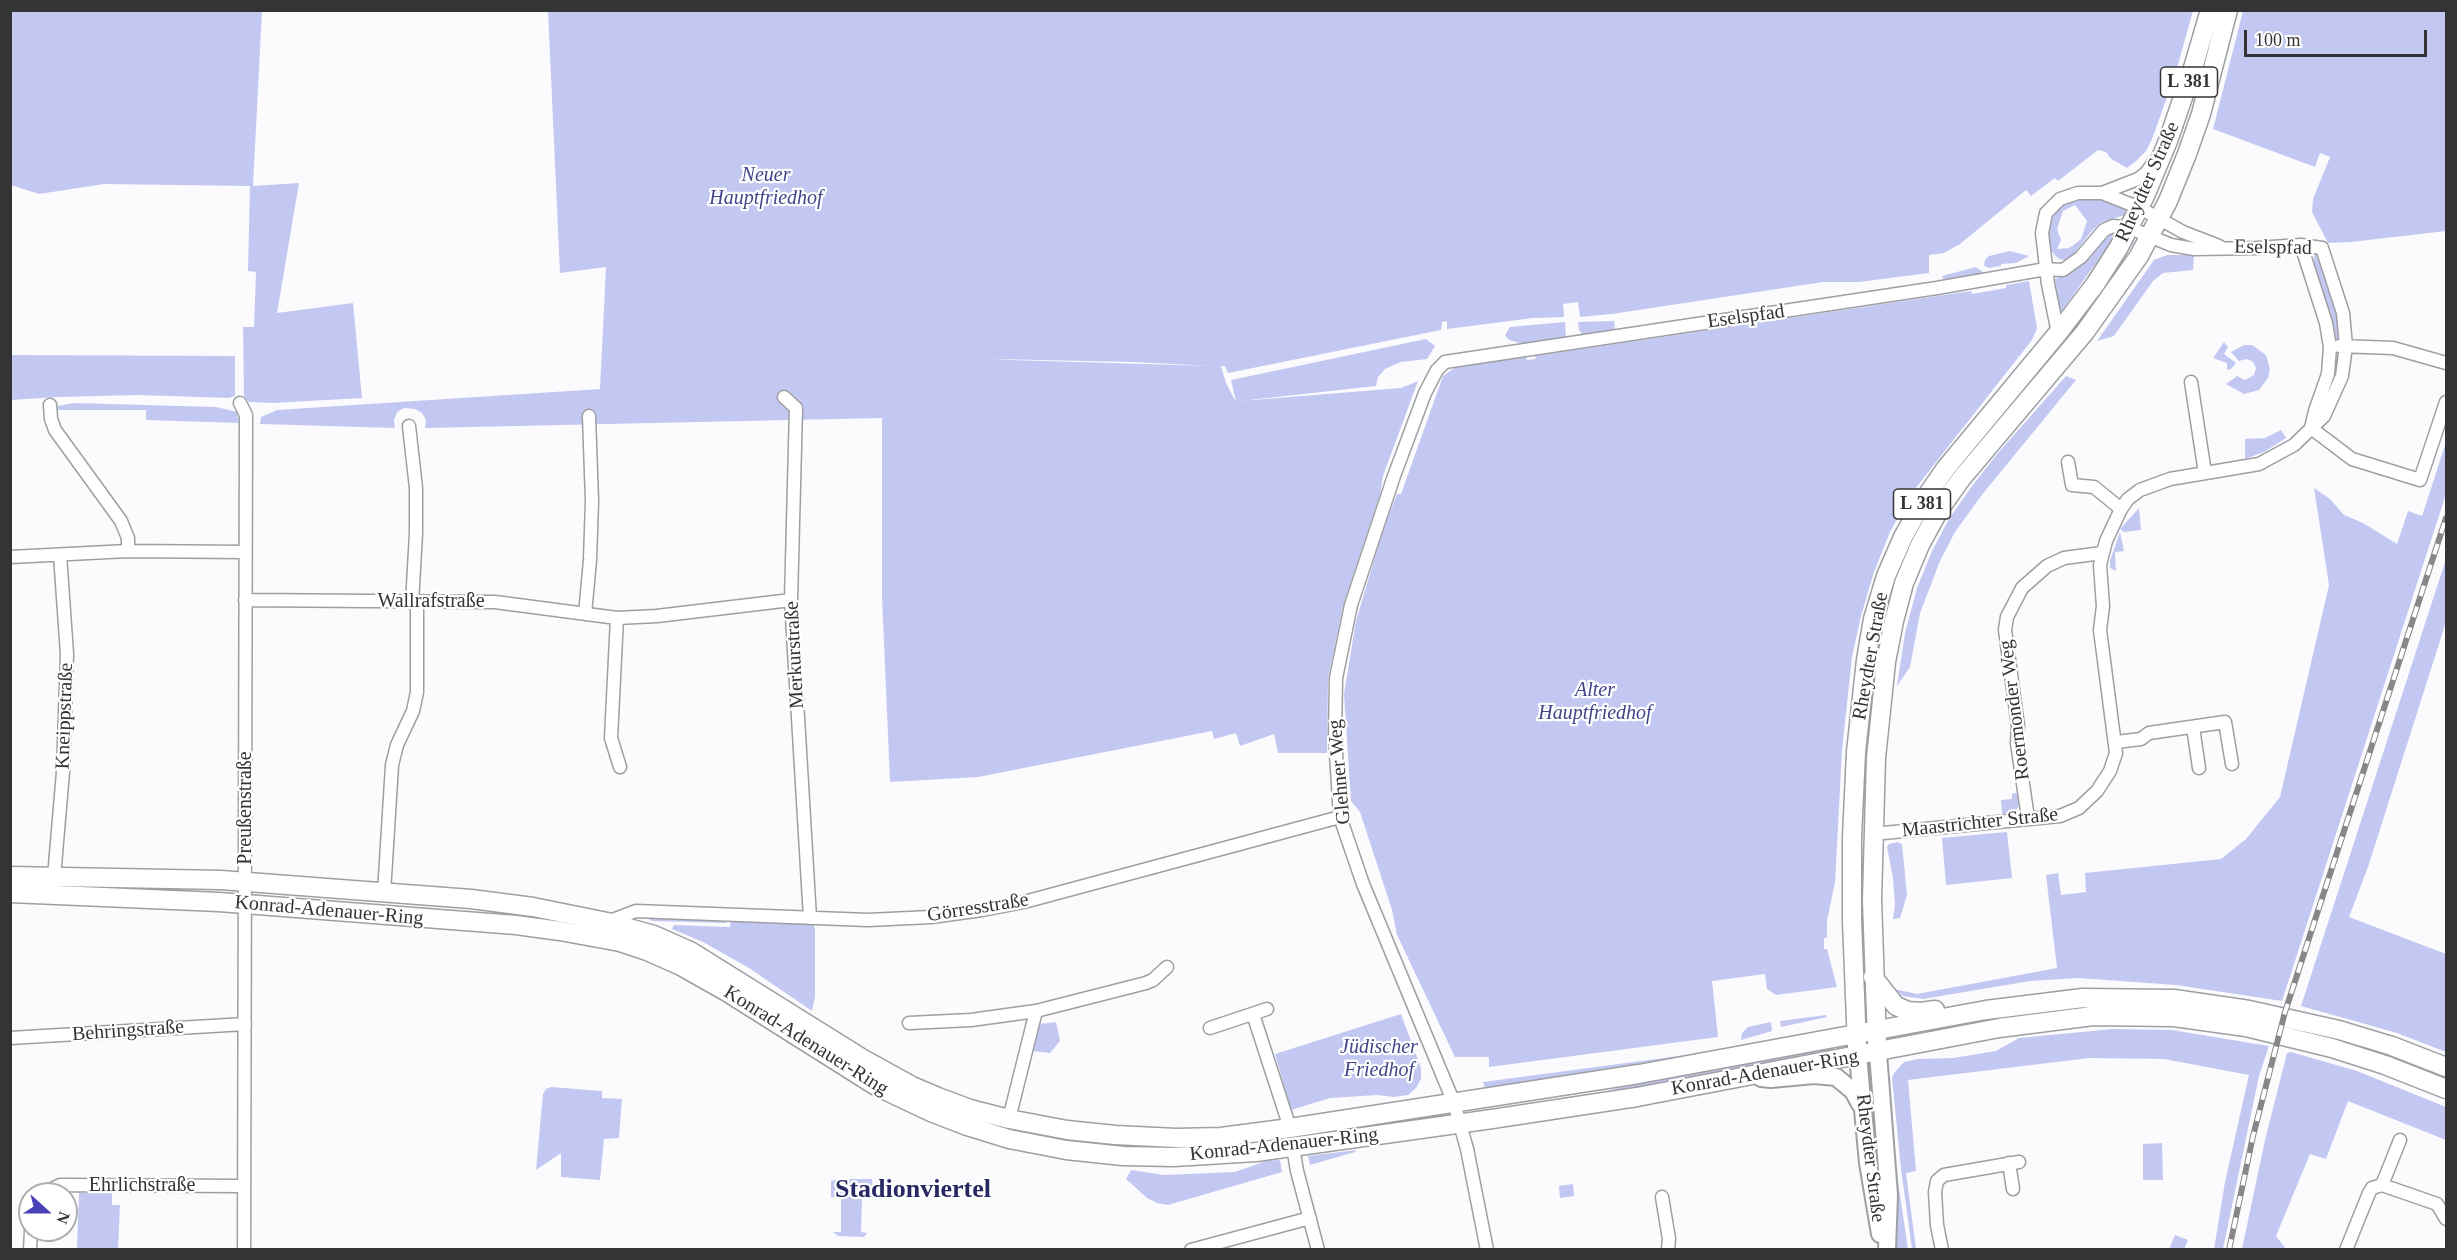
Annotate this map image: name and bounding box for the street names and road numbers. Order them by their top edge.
road number: L 381 [2160,67,2218,97]
street label: Rheydter Straße [2111,118,2185,246]
street label: Eselspfad [2234,235,2312,261]
street label: Eselspfad [1706,300,1786,334]
road number: L 381 [1894,489,1950,519]
street label: Wallrafstraße [377,590,485,614]
street label: Rheydter Straße [1848,590,1894,722]
street label: Merkurstraße [780,601,810,709]
street label: Roermonder Weg [1994,639,2036,781]
street label: Kneippstraße [51,662,79,770]
street label: Glehner Weg [1323,718,1357,826]
street label: Preußenstraße [234,751,258,865]
street label: Maastrichter Straße [1901,803,2059,843]
street label: Görresstraße [926,888,1030,928]
street label: Konrad-Adenauer-Ring [234,891,424,931]
street label: Konrad-Adenauer-Ring [719,981,893,1101]
street label: Behringstraße [71,1015,185,1047]
street label: Konrad-Adenauer-Ring [1670,1045,1860,1101]
street label: Rheydter Straße [1850,1092,1890,1224]
street label: Konrad-Adenauer-Ring [1188,1123,1380,1167]
street label: Ehrlichstraße [89,1174,195,1198]

